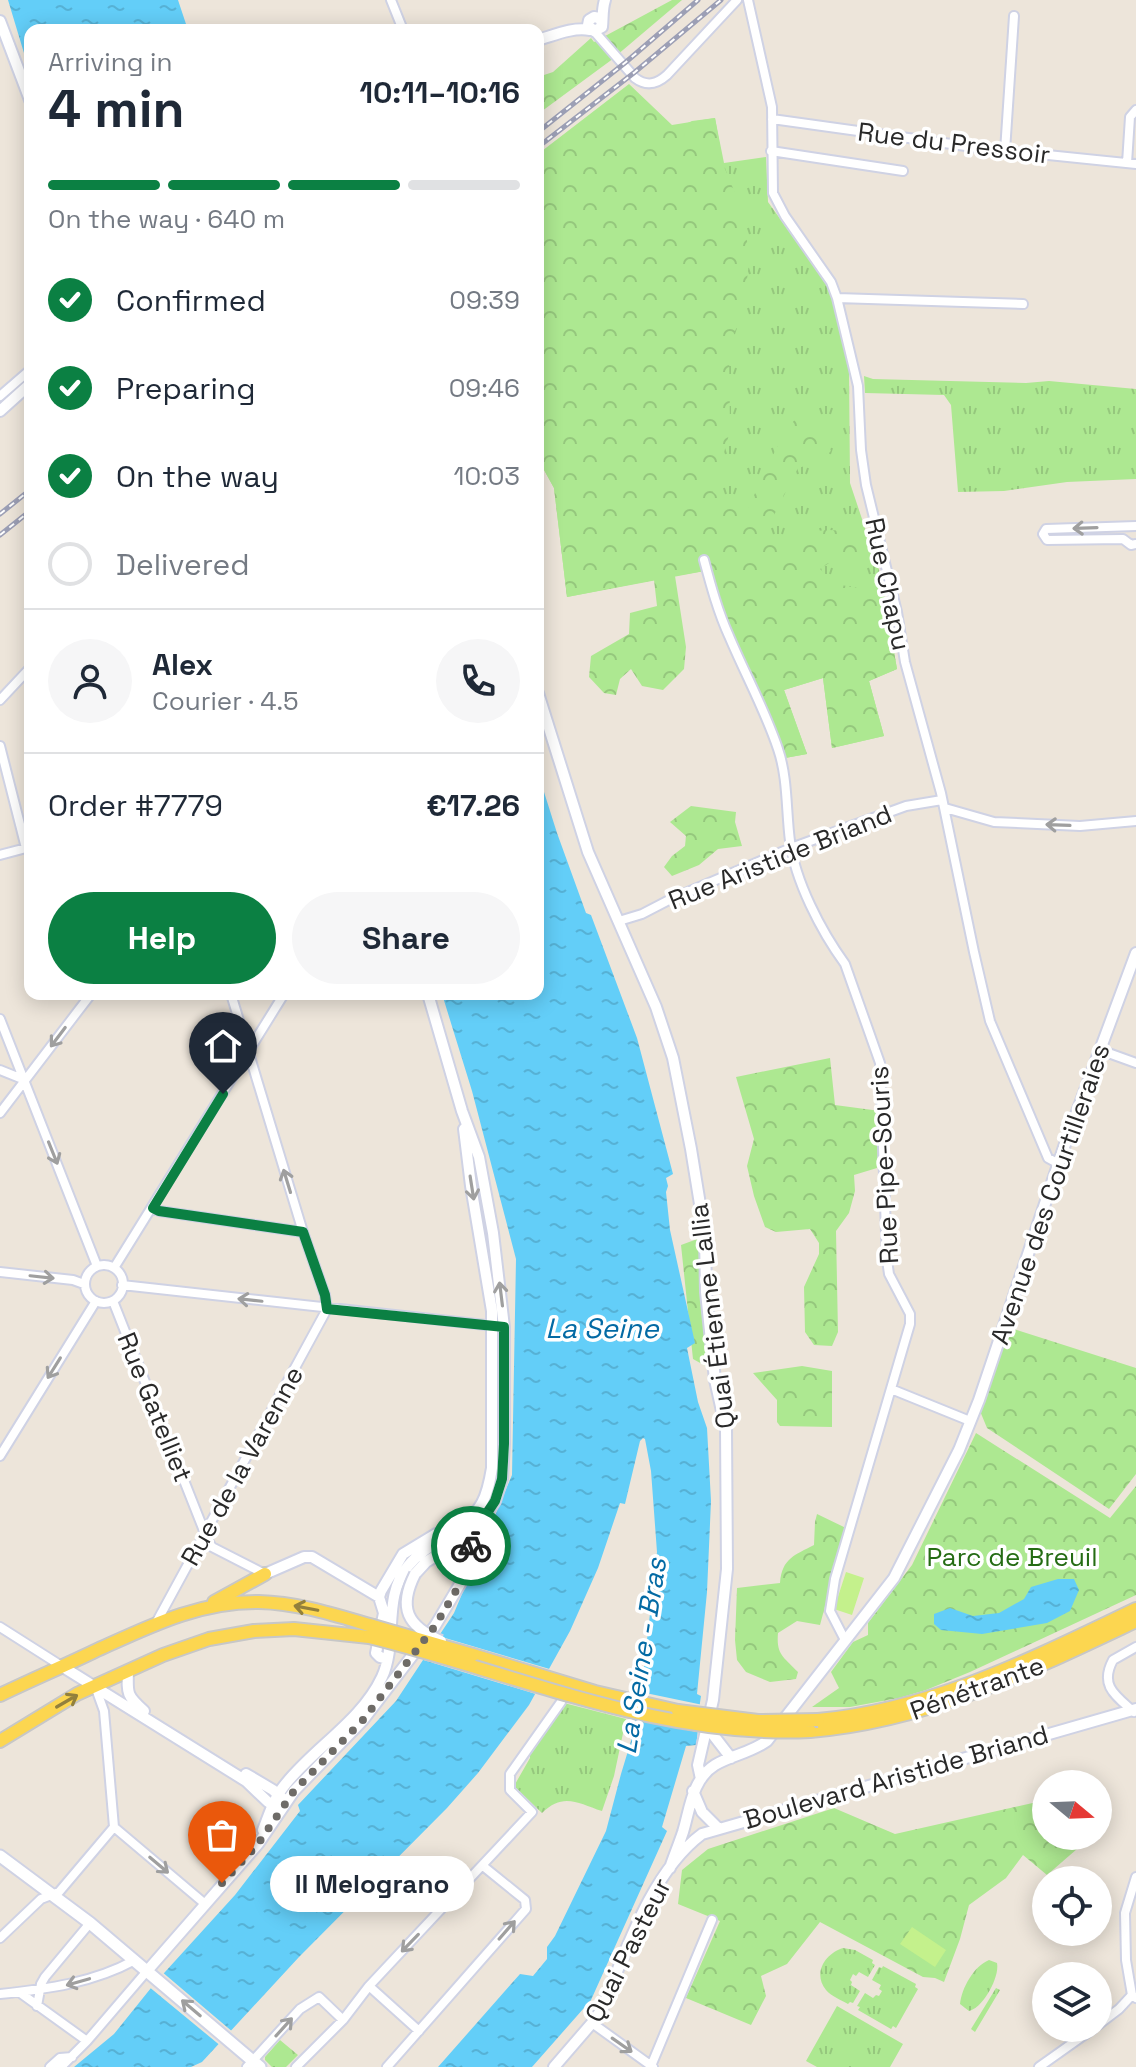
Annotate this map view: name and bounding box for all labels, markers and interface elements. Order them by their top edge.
text: Arriving in [48,45,172,79]
text: 10:11–10:16 [359,73,520,112]
text: 4 min [48,76,185,142]
street label: Rue du Pressoir [856,114,1052,172]
text: On the way · 640 m [48,202,285,236]
icon: check [48,278,92,322]
text: Confirmed [116,281,266,320]
text: 09:39 [449,283,520,317]
icon: check [48,366,92,410]
text: Preparing [116,369,255,408]
text: 09:46 [449,371,520,405]
icon: check [48,454,92,498]
text: On the way [116,457,279,496]
text: 10:03 [454,459,520,493]
street label: Rue Chapu [857,515,919,653]
one-way arrow [1072,520,1099,535]
text: Delivered [116,545,250,584]
button: person [48,639,132,723]
button: phone [436,639,520,723]
text: Alex [152,645,213,684]
text: Courier · 4.5 [152,684,299,718]
text: Order #7779 [48,786,223,825]
text: €17.26 [426,786,520,825]
street label: Rue Aristide Briand [663,797,897,917]
one-way arrow [1045,817,1072,833]
button: Help [48,892,276,984]
button: Share [292,892,520,984]
pin [189,1012,257,1094]
icon: home [201,1024,245,1068]
one-way arrow [49,1026,66,1047]
street label: Avenue des Courtilleraies [983,1039,1117,1349]
street label: Rue Pipe-Souris [862,1065,906,1265]
one-way arrow [47,1140,61,1165]
one-way arrow [279,1168,294,1193]
one-way arrow [465,1175,480,1200]
street label: Quai Étienne Lallia [681,1201,743,1431]
one-way arrow [29,1269,55,1284]
one-way arrow [493,1282,508,1307]
one-way arrow [237,1292,264,1307]
water label: La Seine [546,1310,660,1346]
street label: Rue Gatelliet [110,1327,200,1487]
one-way arrow [46,1356,62,1379]
street label: Rue de la Varenne [173,1360,311,1572]
courier [431,1506,511,1586]
icon: bike [449,1524,493,1568]
park label: Parc de Breuil [926,1540,1098,1574]
water label: La Seine - Bras [608,1554,674,1756]
one-way arrow [294,1599,320,1614]
street label: Pénétrante [905,1648,1049,1728]
one-way arrow [55,1693,78,1709]
street label: Boulevard Aristide Briand [740,1717,1052,1837]
north arrow [1032,1770,1112,1850]
map controls [1032,1770,1112,2042]
pin [188,1801,256,1883]
icon: bag [200,1813,244,1857]
callout: Il Melograno [270,1855,474,1911]
one-way arrow [148,1856,169,1874]
button: locate [1032,1866,1112,1946]
text: Il Melograno [295,1867,449,1901]
street label: Quai Pasteur [577,1872,679,2028]
one-way arrow [498,1921,516,1941]
one-way arrow [400,1933,419,1953]
button: layers [1032,1962,1112,2042]
one-way arrow [66,1975,92,1990]
one-way arrow [181,1999,202,2017]
one-way arrow [275,2017,293,2037]
one-way arrow [611,2037,633,2054]

